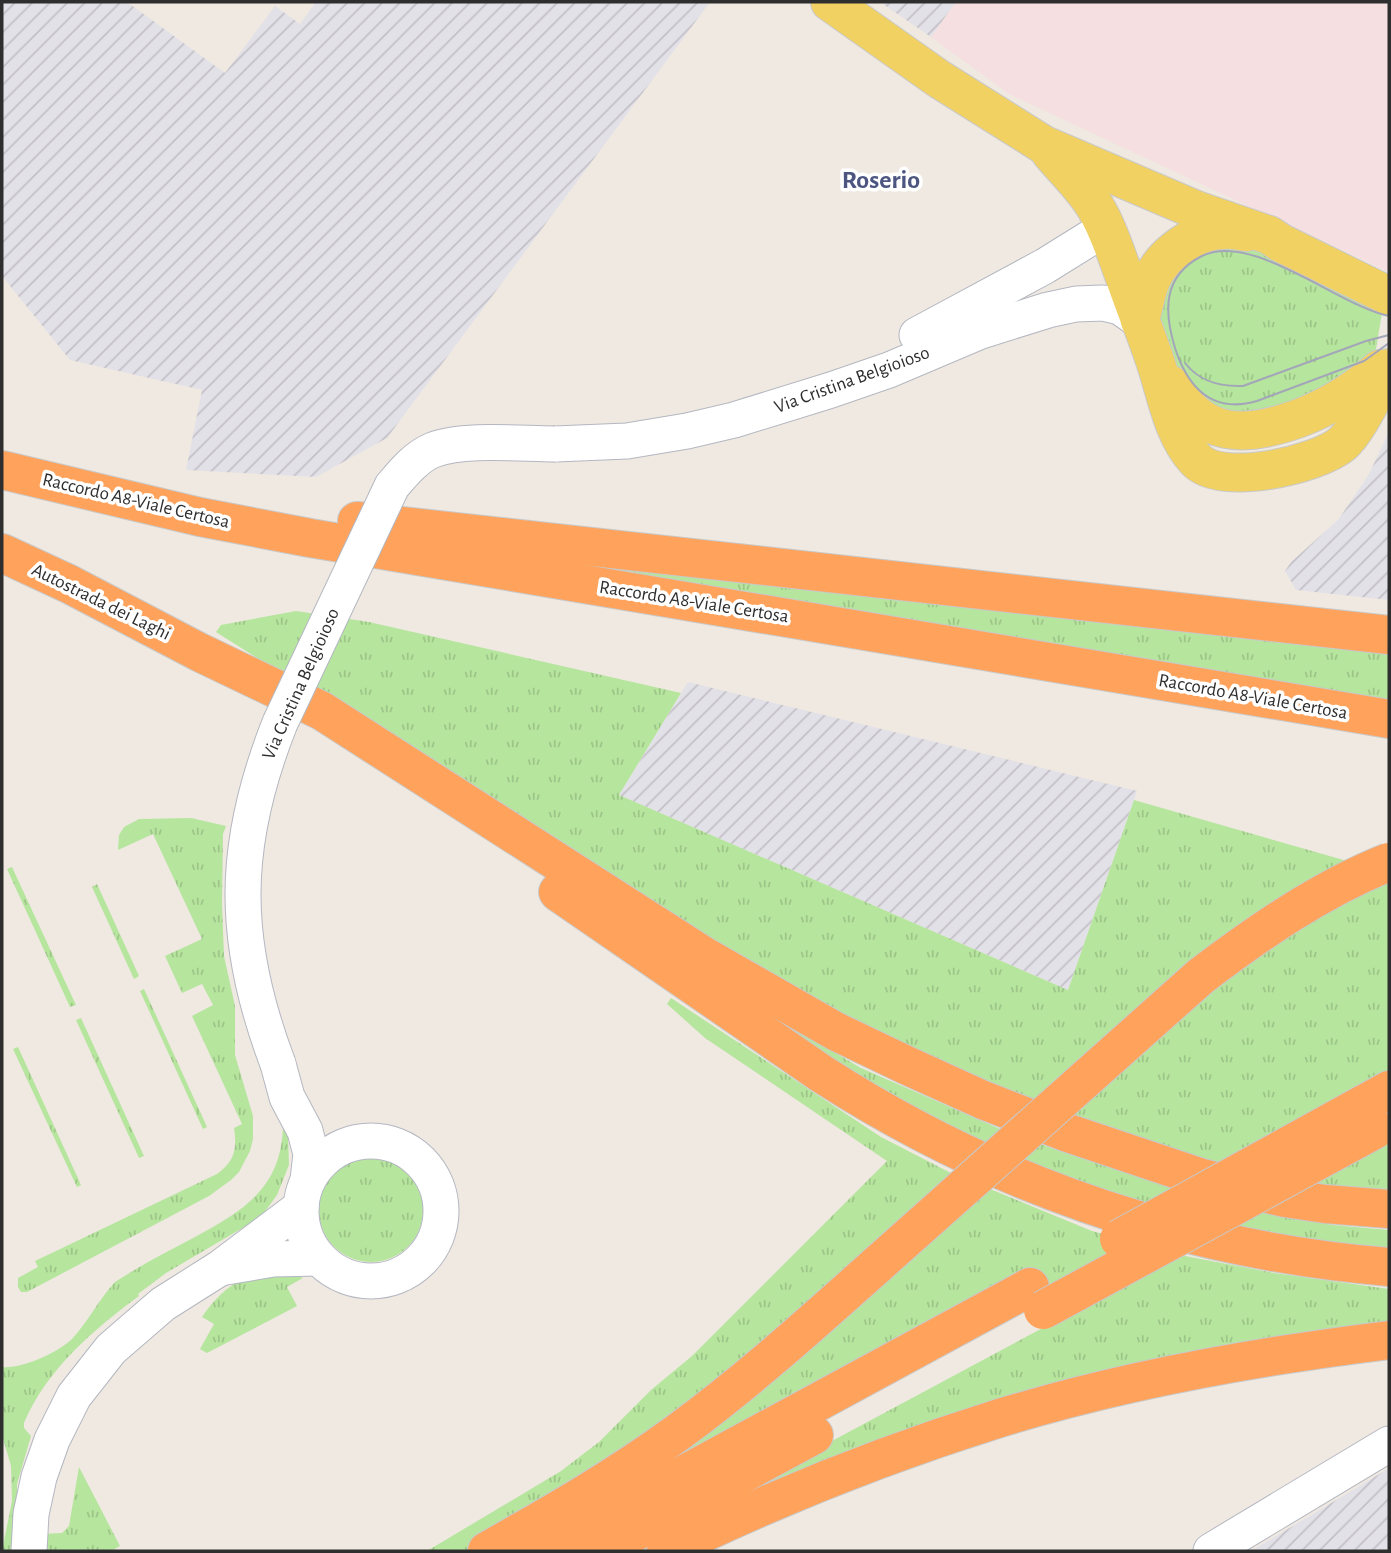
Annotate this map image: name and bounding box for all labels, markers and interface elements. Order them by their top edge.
district label: Roserio [842,167,920,193]
street label: Via Cristina Belgioioso [772,343,932,417]
street label: Raccordo A8-Viale Certosa [41,470,232,532]
street label: Autostrada dei Laghi [29,560,173,644]
street label: Raccordo A8-Viale Certosa [598,578,790,626]
street label: Via Cristina Belgioioso [259,605,343,763]
street label: Raccordo A8-Viale Certosa [1157,671,1349,723]

